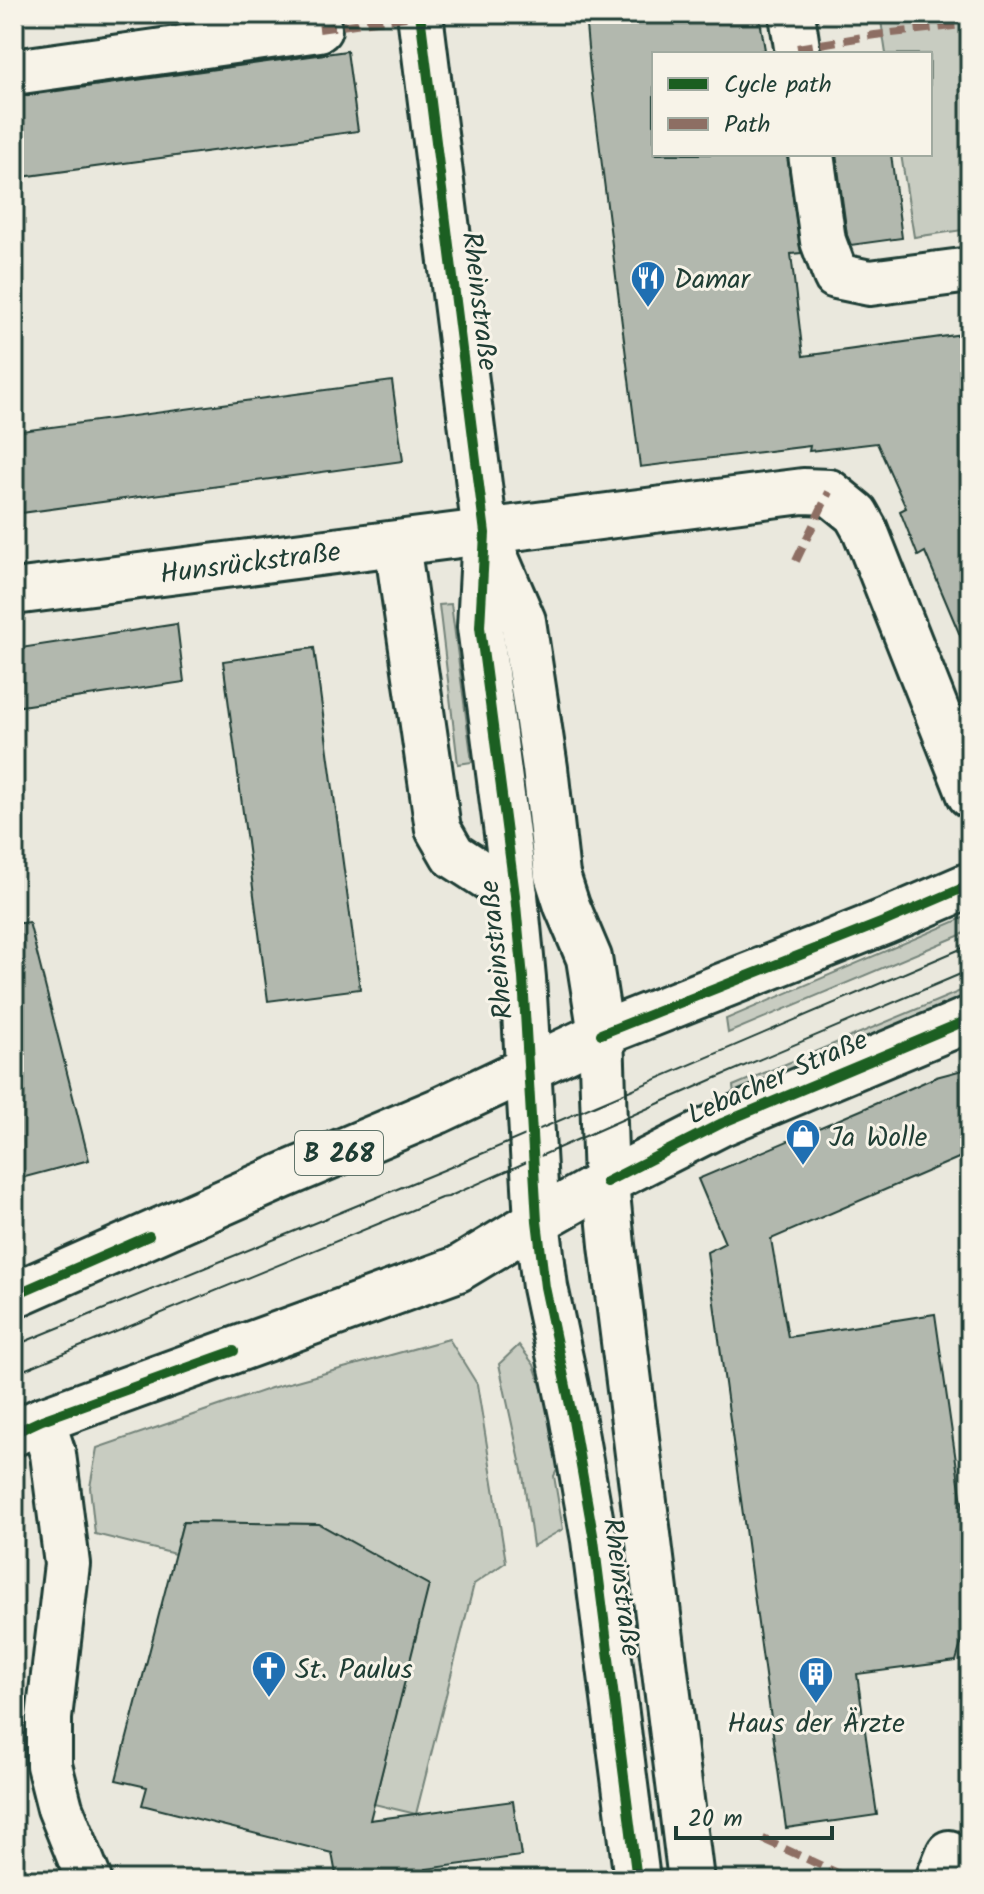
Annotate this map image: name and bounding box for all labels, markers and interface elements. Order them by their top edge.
legend [652,52,932,156]
text: Cycle path [724,66,832,105]
text: Path [724,106,770,145]
street label: Rheinstraße [448,229,509,374]
place label: Damar [674,258,752,303]
restaurant icon: Damar [629,259,667,309]
street label: Hunsrückstraße [157,530,344,598]
street label: Rheinstraße [468,878,527,1022]
street label: Lebacher Straße [681,1018,876,1138]
place label: Ja Wolle [829,1116,928,1161]
shop icon: Ja Wolle [784,1117,822,1167]
road number: B 268 [295,1131,383,1175]
street label: Rheinstraße [589,1515,653,1660]
place label: St. Paulus [295,1648,413,1693]
church icon: St. Paulus [250,1649,288,1699]
building icon: Haus der Ärzte [797,1655,835,1705]
place label: Haus der Ärzte [727,1702,905,1747]
scale bar [676,1790,832,1840]
text: 20 m [688,1800,743,1839]

